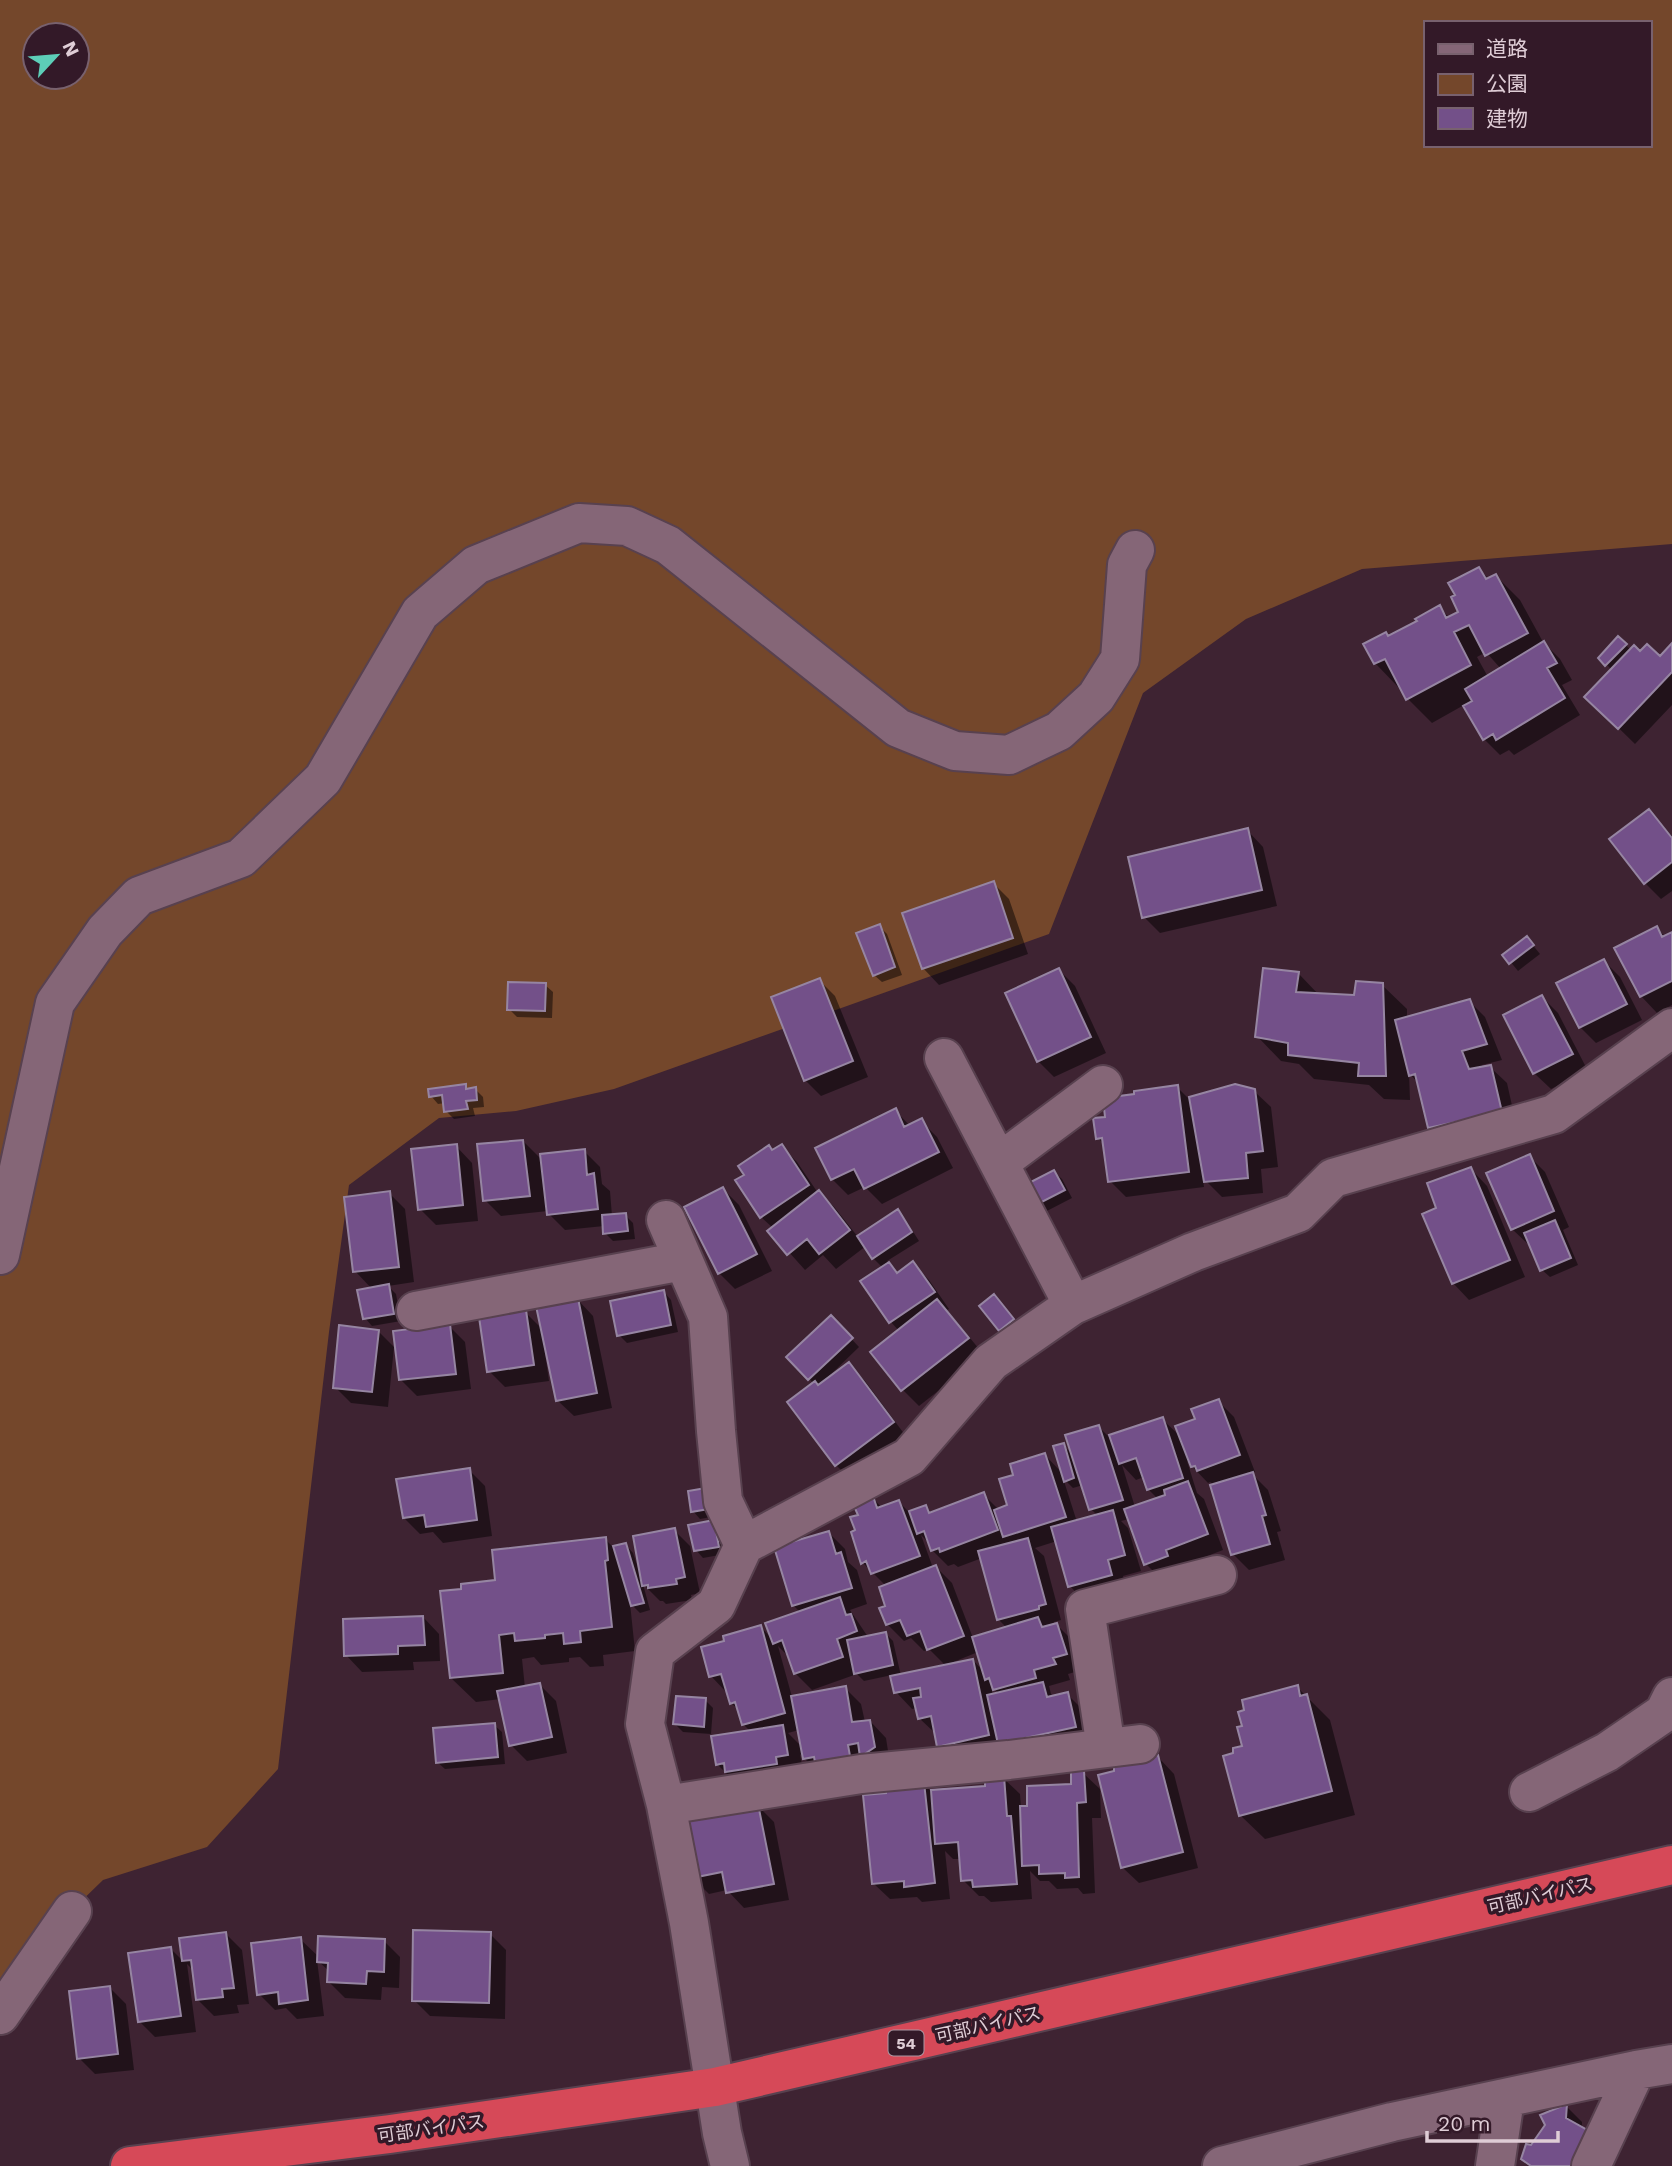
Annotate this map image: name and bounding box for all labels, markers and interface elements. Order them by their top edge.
north arrow [21,21,91,91]
legend [1424,21,1651,147]
text: 道路 [1486,36,1528,61]
text: N [57,37,84,60]
text: 公園 [1486,71,1528,96]
text: 建物 [1486,106,1528,131]
street label: 可部バイパス [1485,1873,1595,1917]
street label: 可部バイパス [933,2002,1043,2046]
road number: 54 [888,2030,923,2056]
scale bar [1427,2100,1558,2144]
street label: 可部バイパス [376,2110,486,2146]
text: 20 m [1438,2111,1490,2136]

